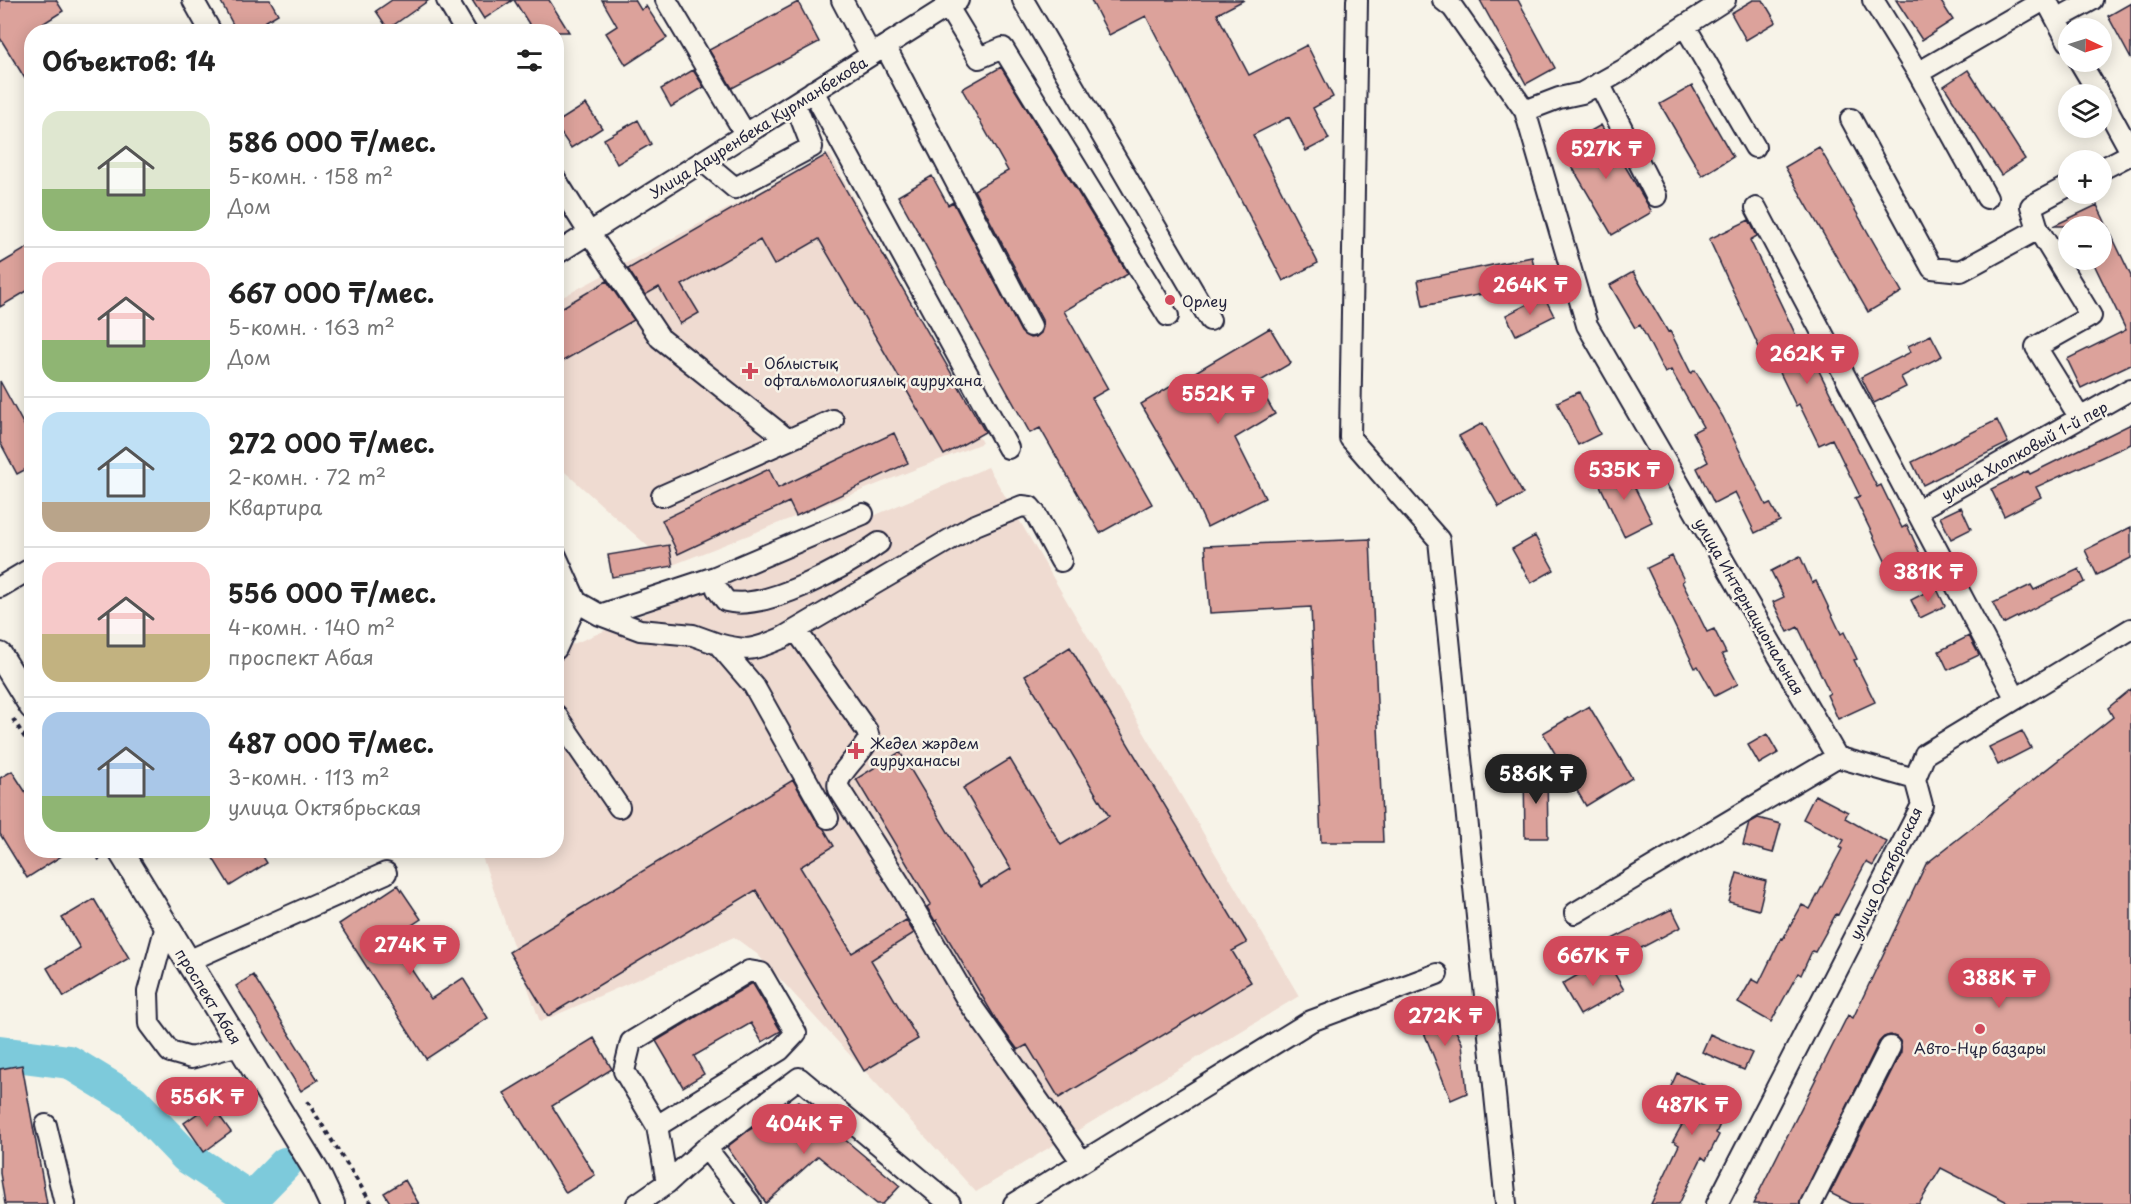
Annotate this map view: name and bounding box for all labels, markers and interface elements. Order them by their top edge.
north arrow [2058,18,2112,72]
map controls [2058,18,2112,270]
text: Объектов: 14 [42,41,216,80]
icon: filters [513,44,546,77]
street label: Улица Дауренбека Курманбекова [645,50,872,204]
button: layers [2058,84,2112,138]
text: 586 000 ₸/мес. [228,122,436,161]
pin: 527K ₸ [1557,129,1655,180]
text: 527K ₸ [1570,133,1642,163]
icon: home [90,135,162,207]
button: + [2058,150,2112,204]
text: 5-комн. · 158 m² [228,161,393,191]
text: Дом [228,191,271,221]
button: − [2058,216,2112,270]
pin: 264K ₸ [1481,265,1579,316]
text: 264K ₸ [1493,269,1567,299]
text: 667 000 ₸/мес. [228,273,434,312]
icon: home [90,286,162,358]
place label: Орлеу [1182,289,1227,312]
marker: Орлеу [1163,293,1177,307]
text: 5-комн. · 163 m² [228,312,395,342]
pin: 262K ₸ [1758,334,1856,385]
text: 262K ₸ [1770,338,1844,368]
text: Дом [228,342,271,372]
place label: Облыстық офтальмологиялық аурухана [764,351,983,391]
marker: Облыстық офтальмологиялық аурухана [741,362,759,380]
pin: 552K ₸ [1169,374,1267,425]
text: 552K ₸ [1181,378,1255,408]
street label: улица Хлопковый 1-й пер [1937,394,2112,505]
text: 272 000 ₸/мес. [228,423,435,462]
icon: home [90,436,162,508]
pin: 535K ₸ [1575,450,1673,501]
text: 535K ₸ [1588,454,1660,484]
text: 2-комн. · 72 m² [228,462,386,492]
text: Квартира [228,492,322,522]
street label: улица Интернациональная [1690,513,1810,699]
pin: 381K ₸ [1879,552,1977,603]
text: 381K ₸ [1893,556,1963,586]
text: 556 000 ₸/мес. [228,573,436,612]
icon: home [90,586,162,658]
text: 4-комн. · 140 m² [228,612,395,642]
text: проспект Абая [228,642,374,672]
text: 487 000 ₸/мес. [228,723,434,762]
place label: Жедел жәрдем ауруханасы [870,731,979,771]
icon: home [90,736,162,808]
marker: Жедел жәрдем ауруханасы [847,742,865,760]
pin: 586K ₸ [1487,754,1585,805]
text: 586K ₸ [1499,758,1573,788]
text: 3-комн. · 113 m² [228,762,390,792]
text: улица Октябрьская [228,792,422,822]
street label: улица Октябрьская [1843,803,1927,943]
pin: 274K ₸ [361,925,459,976]
text: 274K ₸ [374,929,446,959]
pin: 667K ₸ [1544,936,1642,987]
text: 667K ₸ [1557,940,1629,970]
street label: проспект Абая [170,944,248,1048]
pin: 388K ₸ [1950,958,2048,1009]
text: 388K ₸ [1962,962,2036,992]
pin: 272K ₸ [1396,996,1494,1047]
text: 272K ₸ [1408,1000,1482,1030]
marker: Авто-Нұр базары [1973,1022,1987,1036]
place label: Авто-Нұр базары [1914,1036,2046,1059]
pin: 556K ₸ [158,1077,256,1128]
text: 556K ₸ [170,1081,244,1111]
pin: 487K ₸ [1643,1085,1741,1136]
text: 487K ₸ [1656,1089,1728,1119]
pin: 404K ₸ [755,1104,853,1155]
text: 404K ₸ [766,1108,842,1138]

